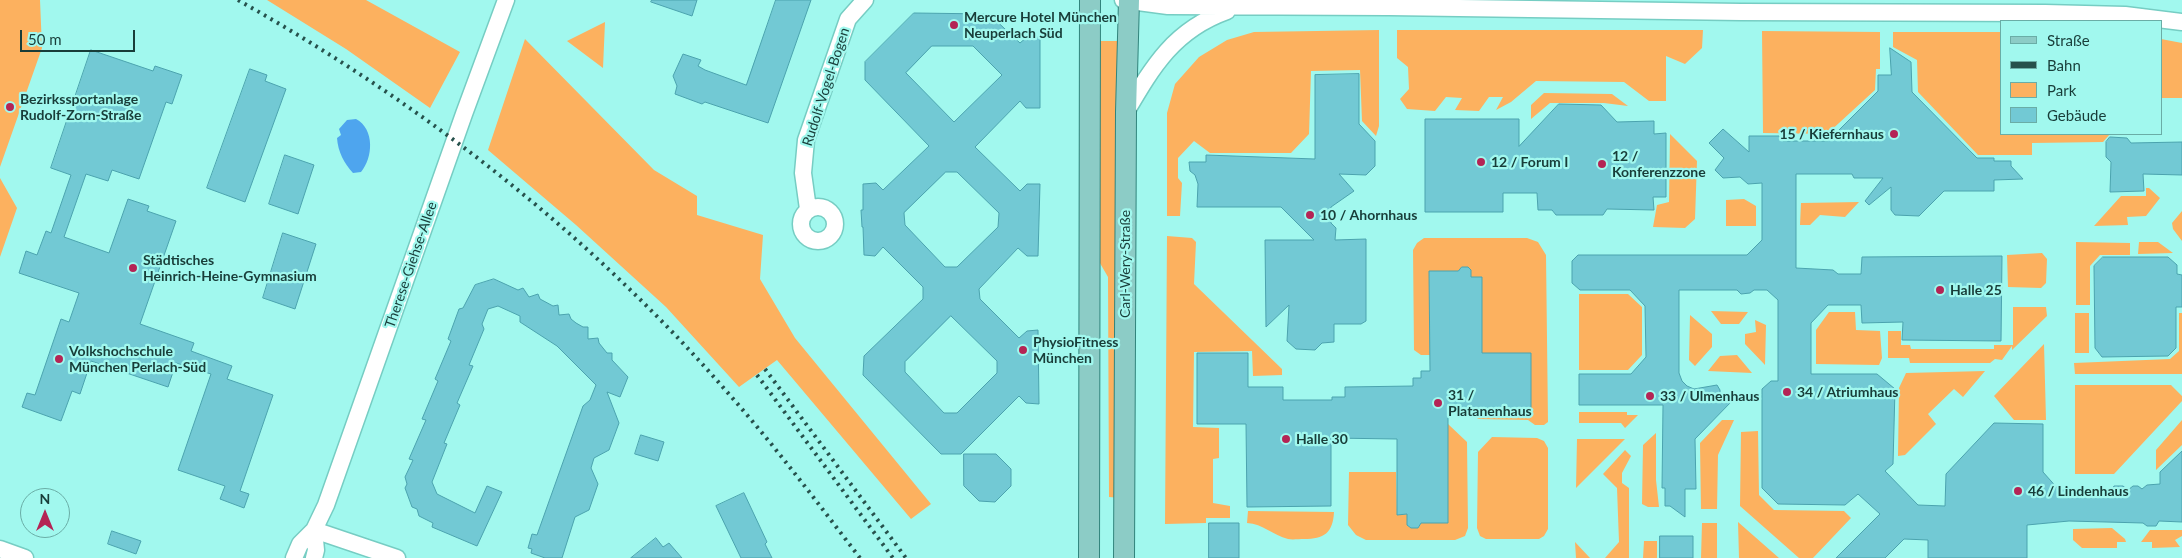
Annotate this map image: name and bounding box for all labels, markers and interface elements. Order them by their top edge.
place label: Mercure Hotel München Neuperlach Süd [964,9,1117,41]
marker: Mercure Hotel München Neuperlach Süd [948,19,960,31]
scale bar [22,20,138,52]
legend [2000,20,2162,135]
street label: Rudolf-Vogel-Bogen [799,26,853,148]
text: 50 m [28,30,62,48]
text: Straße [2047,31,2090,49]
text: Bahn [2047,56,2081,74]
text: Park [2047,81,2076,99]
place label: Bezirkssportanlage Rudolf-Zorn-Straße [20,91,141,124]
marker: Bezirkssportanlage Rudolf-Zorn-Straße [4,101,16,113]
text: Gebäude [2047,106,2106,124]
place label: 15 / Kiefernhaus [1779,126,1884,142]
marker: 15 / Kiefernhaus [1888,128,1900,140]
place label: 12 / Konferenzzone [1612,148,1706,180]
place label: 12 / Forum I [1491,154,1568,170]
marker: 12 / Forum I [1475,156,1487,168]
marker: 12 / Konferenzzone [1596,158,1608,170]
street label: Therese-Giehse-Allee [381,200,441,330]
place label: 10 / Ahornhaus [1320,207,1417,223]
marker: 10 / Ahornhaus [1304,209,1316,221]
street label: Carl-Wery-Straße [1117,210,1133,318]
place label: Städtisches Heinrich-Heine-Gymnasium [143,252,317,284]
marker: Städtisches Heinrich-Heine-Gymnasium [127,262,139,274]
place label: Halle 25 [1950,282,2002,298]
marker: Halle 25 [1934,284,1946,296]
place label: PhysioFitness München [1033,334,1118,367]
place label: Volkshochschule München Perlach-Süd [69,343,206,376]
marker: PhysioFitness München [1017,344,1029,356]
marker: Volkshochschule München Perlach-Süd [53,353,65,365]
place label: 34 / Atriumhaus [1797,384,1899,400]
marker: 34 / Atriumhaus [1781,386,1793,398]
place label: 31 / Platanenhaus [1448,387,1532,420]
place label: 33 / Ulmenhaus [1660,388,1759,404]
marker: 33 / Ulmenhaus [1644,390,1656,402]
marker: 31 / Platanenhaus [1432,397,1444,409]
place label: Halle 30 [1296,431,1348,447]
marker: Halle 30 [1280,433,1292,445]
place label: 46 / Lindenhaus [2028,483,2129,499]
marker: 46 / Lindenhaus [2012,485,2024,497]
north arrow [20,488,70,538]
text: N [40,490,50,507]

